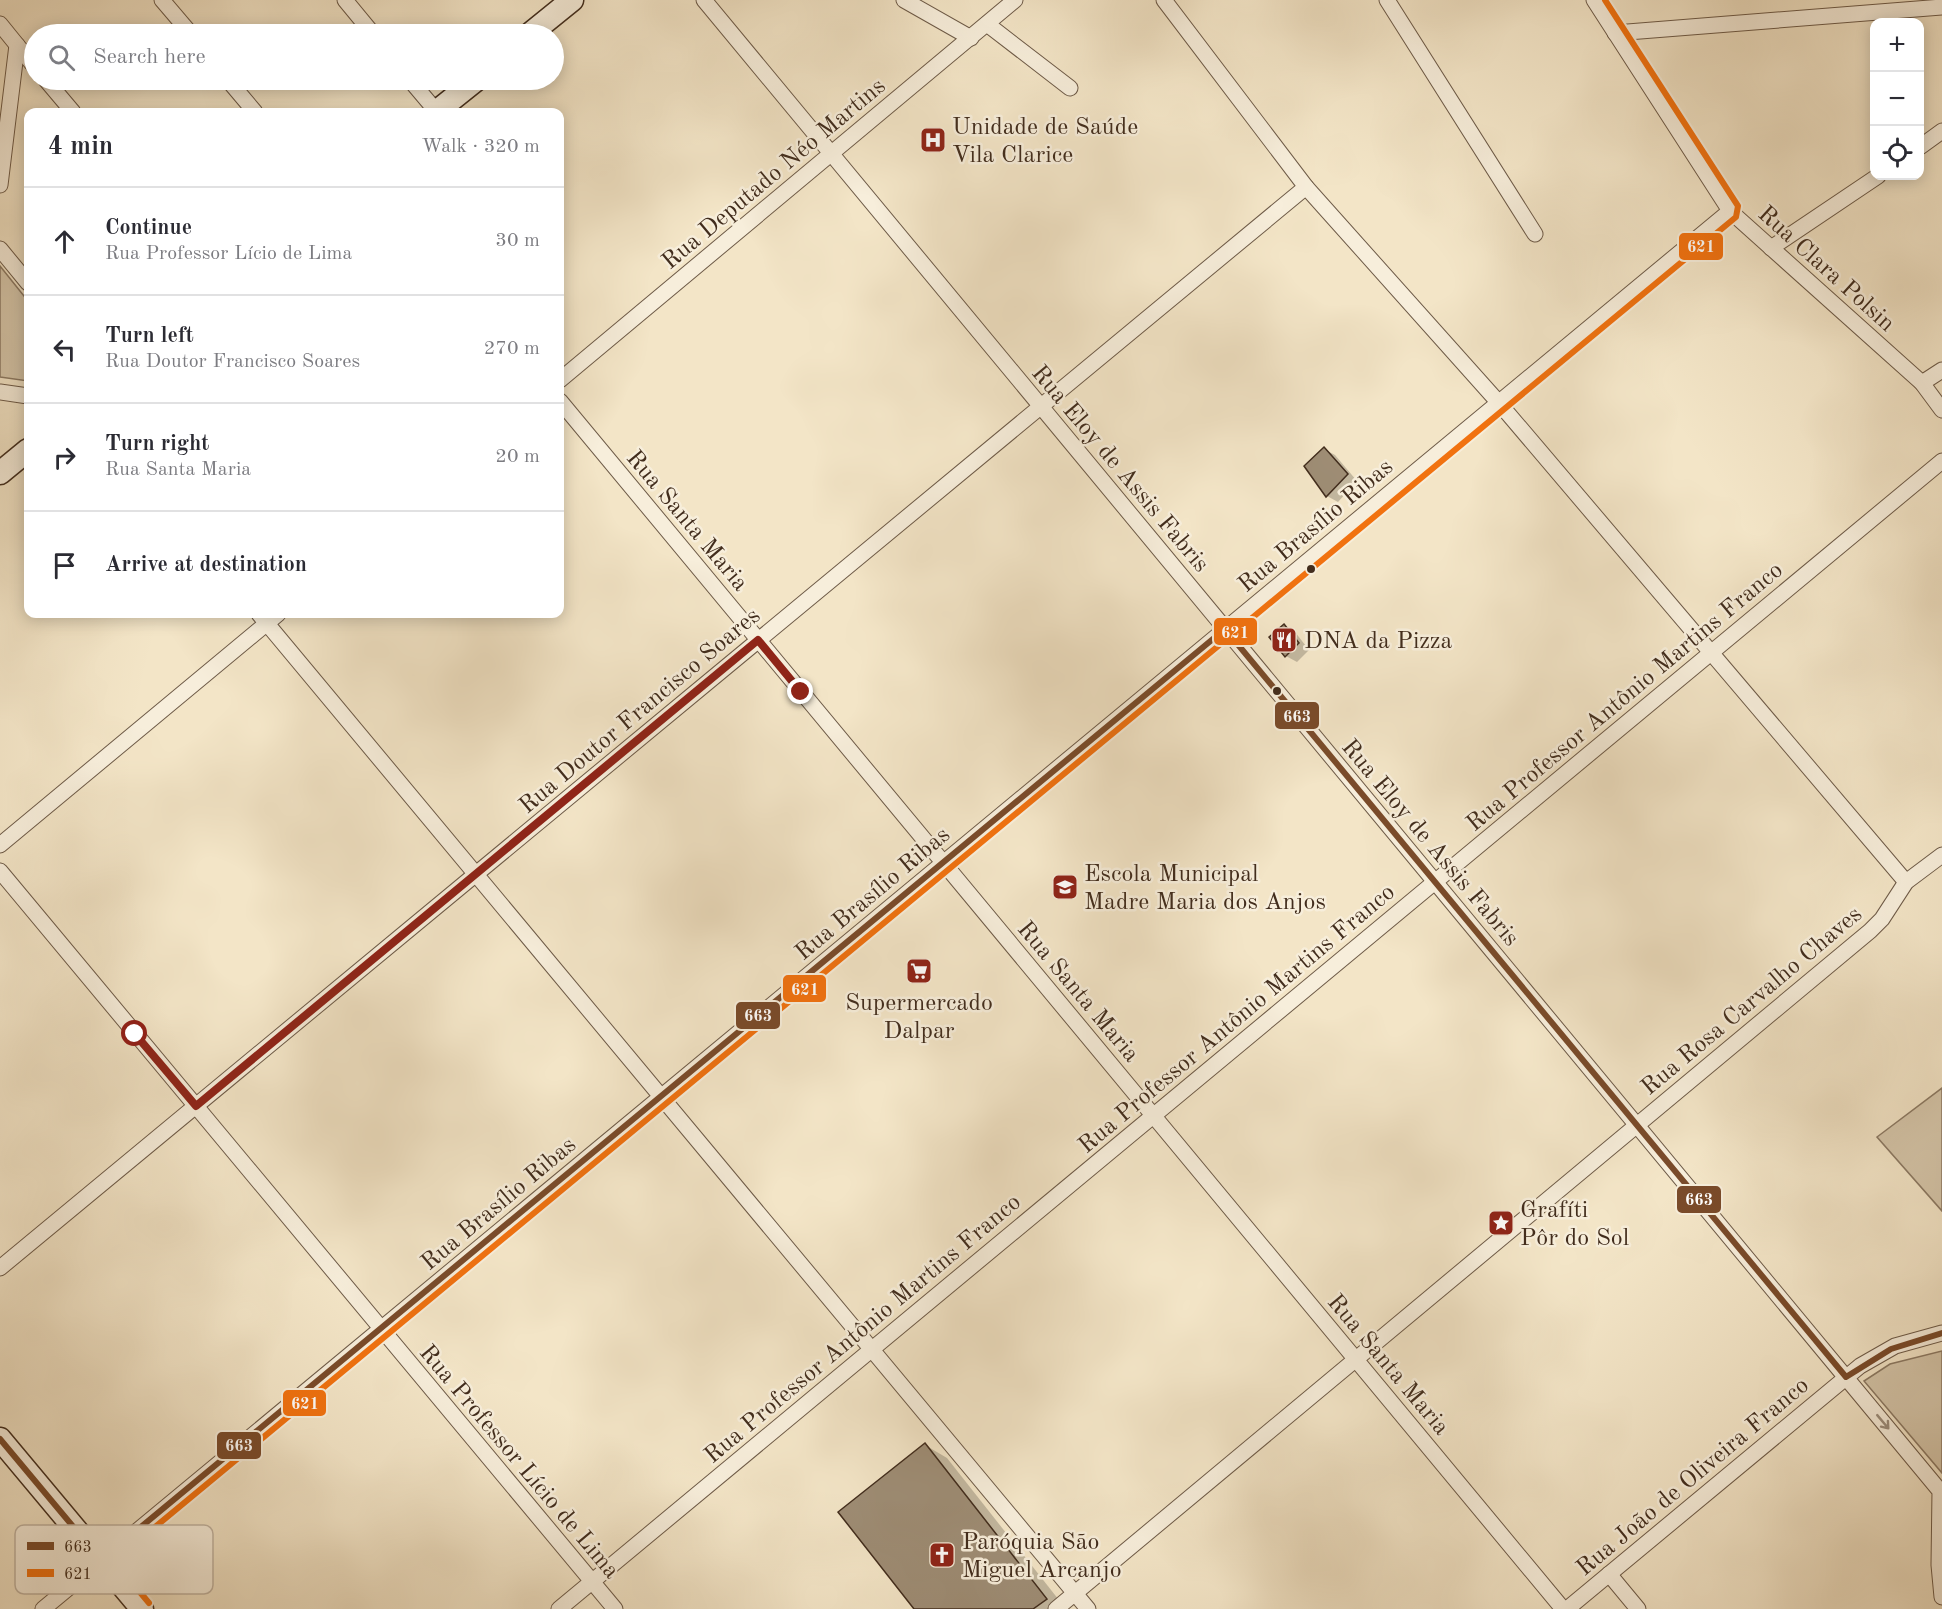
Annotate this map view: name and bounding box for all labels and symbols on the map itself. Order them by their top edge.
street label: Rua Deputado Néo Martins [658,74,890,275]
place label: Unidade de Saúde Vila Clarice [952,116,1138,168]
hospital icon: Unidade de Saúde Vila Clarice [918,125,948,155]
street label: Rua Clara Polsin [1753,202,1899,337]
line badge: 621 [1678,232,1724,261]
text: 621 [1687,240,1715,256]
street label: Rua Eloy de Assis Fabris [1026,361,1213,577]
street label: Rua Santa Maria [621,446,752,596]
street label: Rua Brasílio Ribas [1234,455,1398,598]
street label: Rua Professor Antônio Martins Franco [1463,558,1788,837]
unlabelled marker [1305,563,1317,575]
street label: Rua Doutor Francisco Soares [515,604,765,819]
line badge: 621 [1213,617,1258,646]
restaurant icon: DNA da Pizza [1269,625,1299,655]
text: 621 [1221,626,1249,642]
place label: DNA da Pizza [1304,630,1453,654]
route end [787,678,813,704]
unlabelled marker [1271,685,1283,697]
line badge: 663 [1274,701,1320,730]
text: 663 [1283,710,1311,726]
street label: Rua Eloy de Assis Fabris [1336,735,1523,951]
street label: Rua Brasílio Ribas [791,823,955,966]
place label: Escola Municipal Madre Maria dos Anjos [1084,863,1326,915]
school or university icon: Escola Municipal Madre Maria dos Anjos [1050,872,1080,902]
street label: Rua Professor Antônio Martins Franco [1075,880,1400,1159]
street label: Rua Rosa Carvalho Chaves [1637,902,1867,1101]
street label: Rua Santa Maria [1012,917,1143,1067]
supermarket icon: Supermercado Dalpar [904,956,934,986]
line badge: 621 [782,974,827,1003]
text: 621 [791,983,819,999]
place label: Supermercado Dalpar [845,992,993,1044]
line badge: 663 [735,1001,781,1030]
text: 663 [744,1009,772,1025]
route start [121,1020,147,1046]
street label: Rua Brasílio Ribas [417,1133,581,1276]
line badge: 663 [1676,1185,1722,1214]
street label: Rua Professor Antônio Martins Franco [701,1190,1026,1469]
text: 663 [1685,1193,1713,1209]
place label: Grafíti Pôr do Sol [1520,1199,1629,1251]
place icon: Grafíti Pôr do Sol [1486,1208,1516,1238]
street label: Rua Santa Maria [1322,1290,1453,1440]
street label: Rua Professor Lício de Lima [414,1341,623,1584]
street label: Rua João de Oliveira Franco [1573,1374,1814,1581]
line badge: 621 [282,1389,327,1417]
text: 621 [291,1397,319,1413]
one-way arrow [1877,1414,1890,1430]
line badge: 663 [216,1431,262,1460]
text: 663 [225,1439,253,1455]
legend [15,1525,213,1594]
place label: Paróquia São Miguel Arcanjo [962,1531,1122,1583]
text: 663 [64,1540,92,1556]
church icon: Paróquia São Miguel Arcanjo [927,1540,957,1570]
text: 621 [64,1567,92,1583]

